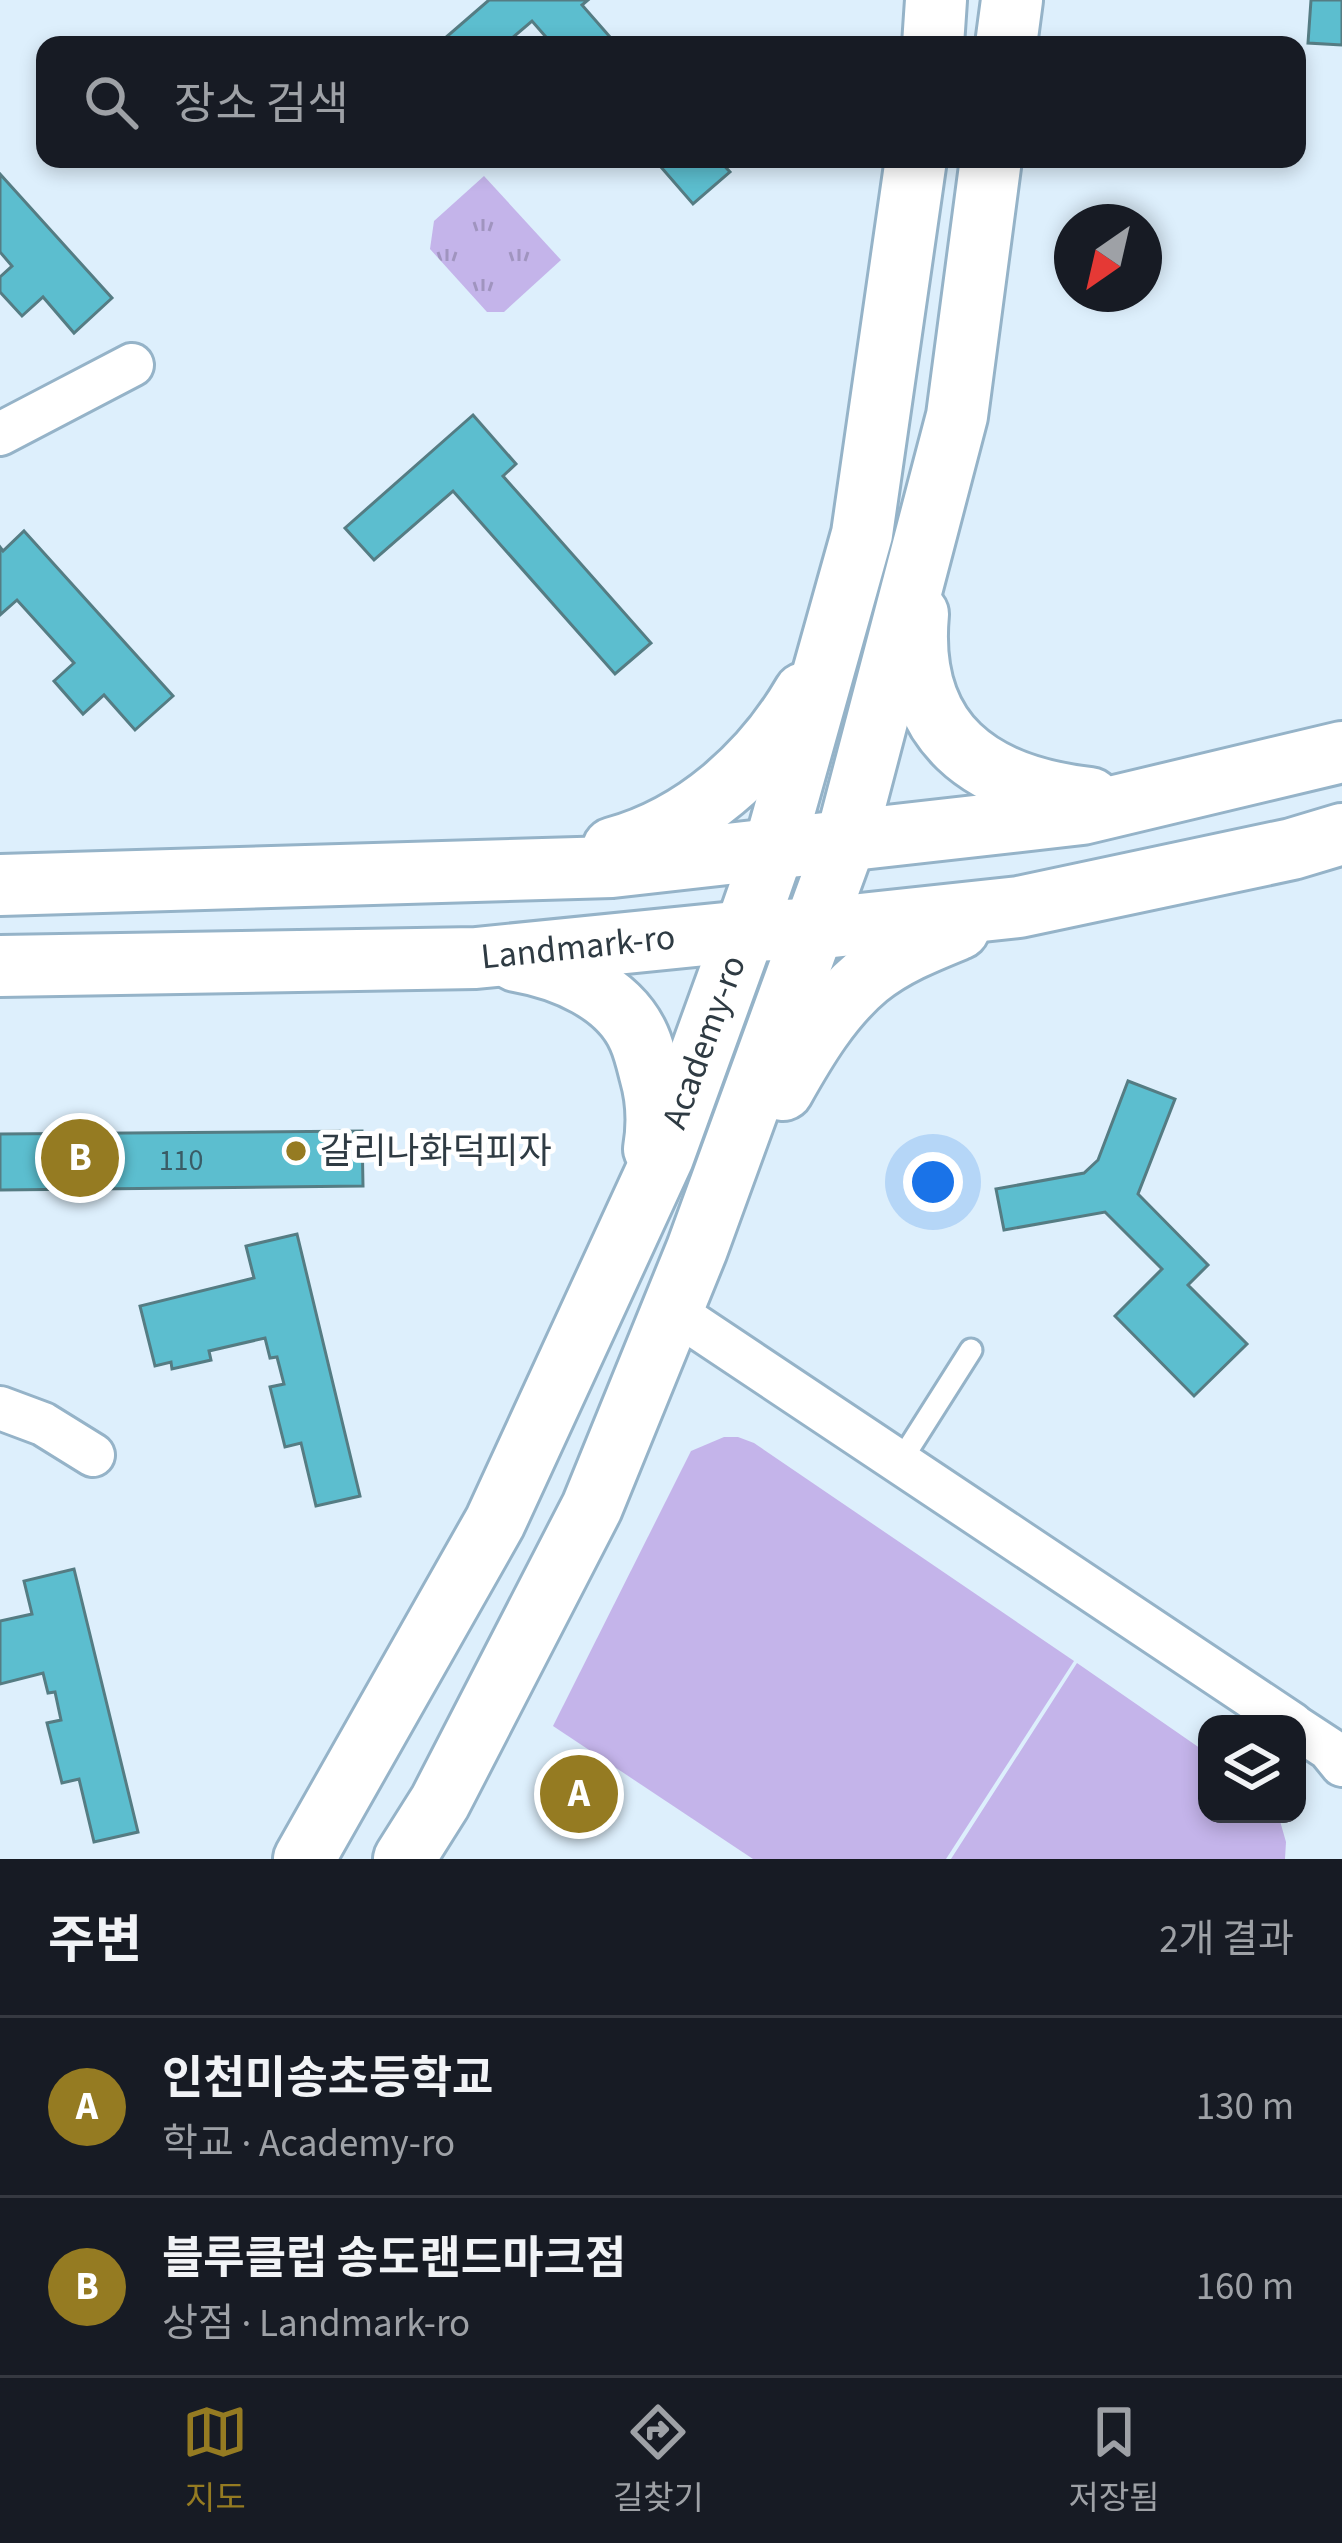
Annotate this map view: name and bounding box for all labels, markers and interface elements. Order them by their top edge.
search box [36,36,1306,168]
icon: search [78,69,144,135]
text: 장소 검색 [174,73,349,137]
north arrow [1054,204,1162,312]
street label: Landmark-ro [478,911,678,983]
street label: Academy-ro [649,948,759,1136]
pin: B [41,1113,119,1203]
place label: 갈리나화덕피자 [320,1126,552,1177]
marker: 갈리나화덕피자 [283,1138,309,1164]
house number: 110 [159,1139,203,1182]
your location [903,1152,963,1212]
map controls [1198,1715,1306,1823]
button: layers [1198,1715,1306,1823]
pin: A [540,1749,618,1839]
text: 주변 [48,1905,142,1977]
text: 2개 결과 [1159,1912,1294,1968]
text: 인천미송초등학교 [162,2047,493,2111]
text: A [76,2079,98,2135]
text: 130 m [1196,2079,1294,2135]
text: 학교 · Academy-ro [162,2116,455,2172]
text: 블루클럽 송도랜드마크점 [162,2227,626,2291]
text: B [75,2259,99,2315]
text: 160 m [1196,2259,1294,2315]
text: 상점 · Landmark-ro [162,2296,470,2352]
tab: 지도 [182,2399,248,2522]
tab: 길찾기 [613,2399,704,2522]
tab: 저장됨 [1069,2399,1160,2522]

